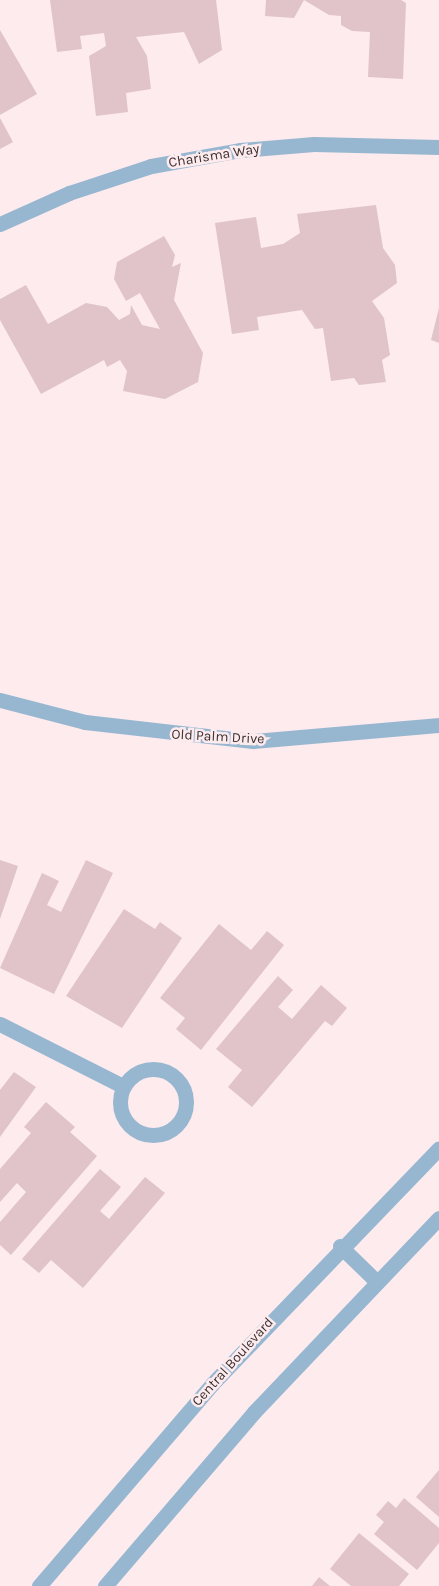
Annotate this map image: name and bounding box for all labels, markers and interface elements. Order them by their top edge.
street label: Charisma Way [167,141,261,171]
street label: Old Palm Drive [171,726,265,748]
street label: Central Boulevard [189,1314,277,1410]

